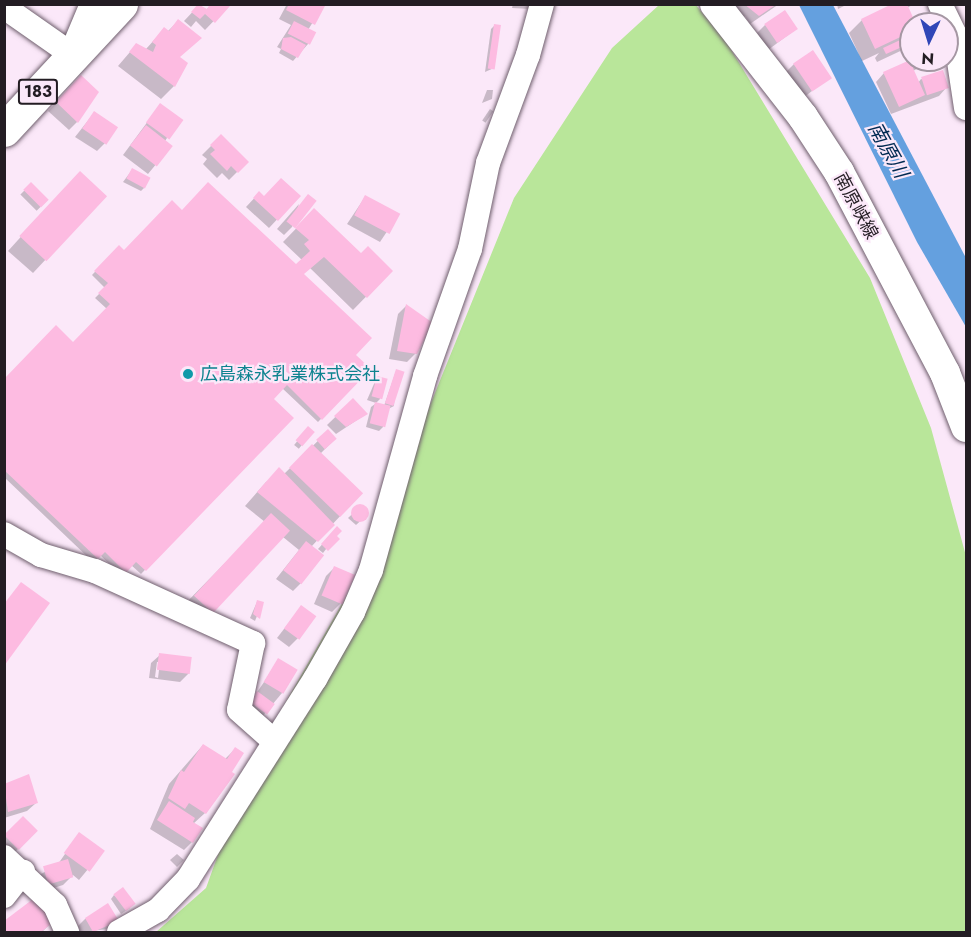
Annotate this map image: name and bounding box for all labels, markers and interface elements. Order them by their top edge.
north arrow [899,12,959,72]
text: N [921,47,935,70]
road number: 183 [17,79,59,105]
water label: 南原川 [863,118,913,182]
street label: 南原峡線 [830,169,882,243]
place label: 広島森永乳業株式会社 [200,363,380,385]
marker: 広島森永乳業株式会社 [181,367,195,381]

